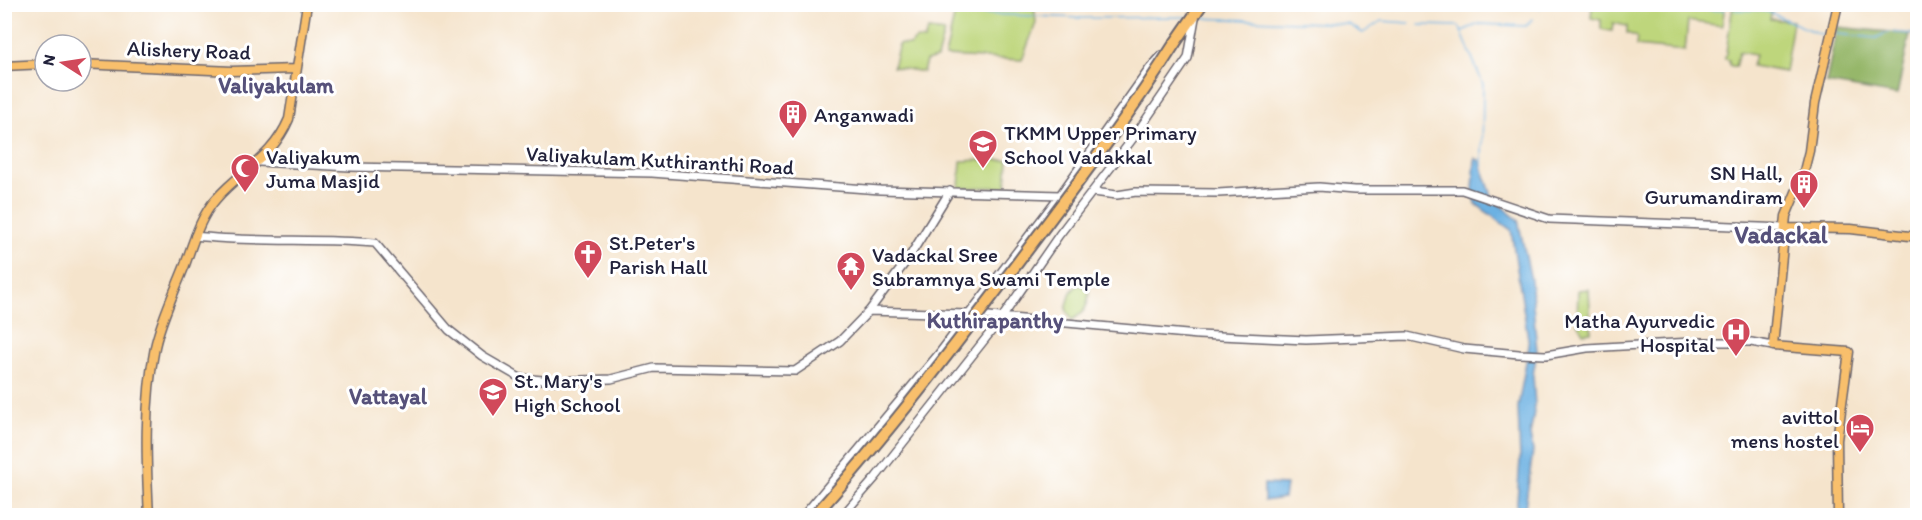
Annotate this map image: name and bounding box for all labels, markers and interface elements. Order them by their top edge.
north arrow [33,33,93,93]
street label: Alishery Road [127,35,252,65]
text: N [38,53,59,67]
district label: Valiyakulam [218,72,334,99]
building icon: Anganwadi [777,98,809,140]
place label: Anganwadi [814,102,914,127]
place label: TKMM Upper Primary School Vadakkal [1004,120,1197,169]
school or university icon: TKMM Upper Primary School Vadakkal [967,128,999,170]
street label: Valiyakulam Kuthiranthi Road [525,140,795,180]
place label: Valiyakum Juma Masjid [266,144,380,193]
mosque icon: Valiyakum Juma Masjid [229,152,261,194]
place label: SN Hall, Gurumandiram [1644,160,1783,209]
building icon: SN Hall, Gurumandiram [1788,168,1820,210]
district label: Vadackal [1734,220,1828,249]
place label: St.Peter's Parish Hall [609,230,708,279]
church icon: St.Peter's Parish Hall [572,238,604,280]
place label: Vadackal Sree Subramnya Swami Temple [872,242,1110,291]
temple icon: Vadackal Sree Subramnya Swami Temple [835,250,867,292]
district label: Kuthirapanthy [927,307,1064,334]
place label: Matha Ayurvedic Hospital [1564,308,1715,357]
hospital icon: Matha Ayurvedic Hospital [1720,316,1752,358]
place label: St. Mary's High School [514,368,621,417]
school or university icon: St. Mary's High School [477,376,509,418]
district label: Vattayal [349,383,428,410]
place label: avittol mens hostel [1731,404,1839,453]
hotel icon: avittol mens hostel [1844,412,1876,454]

